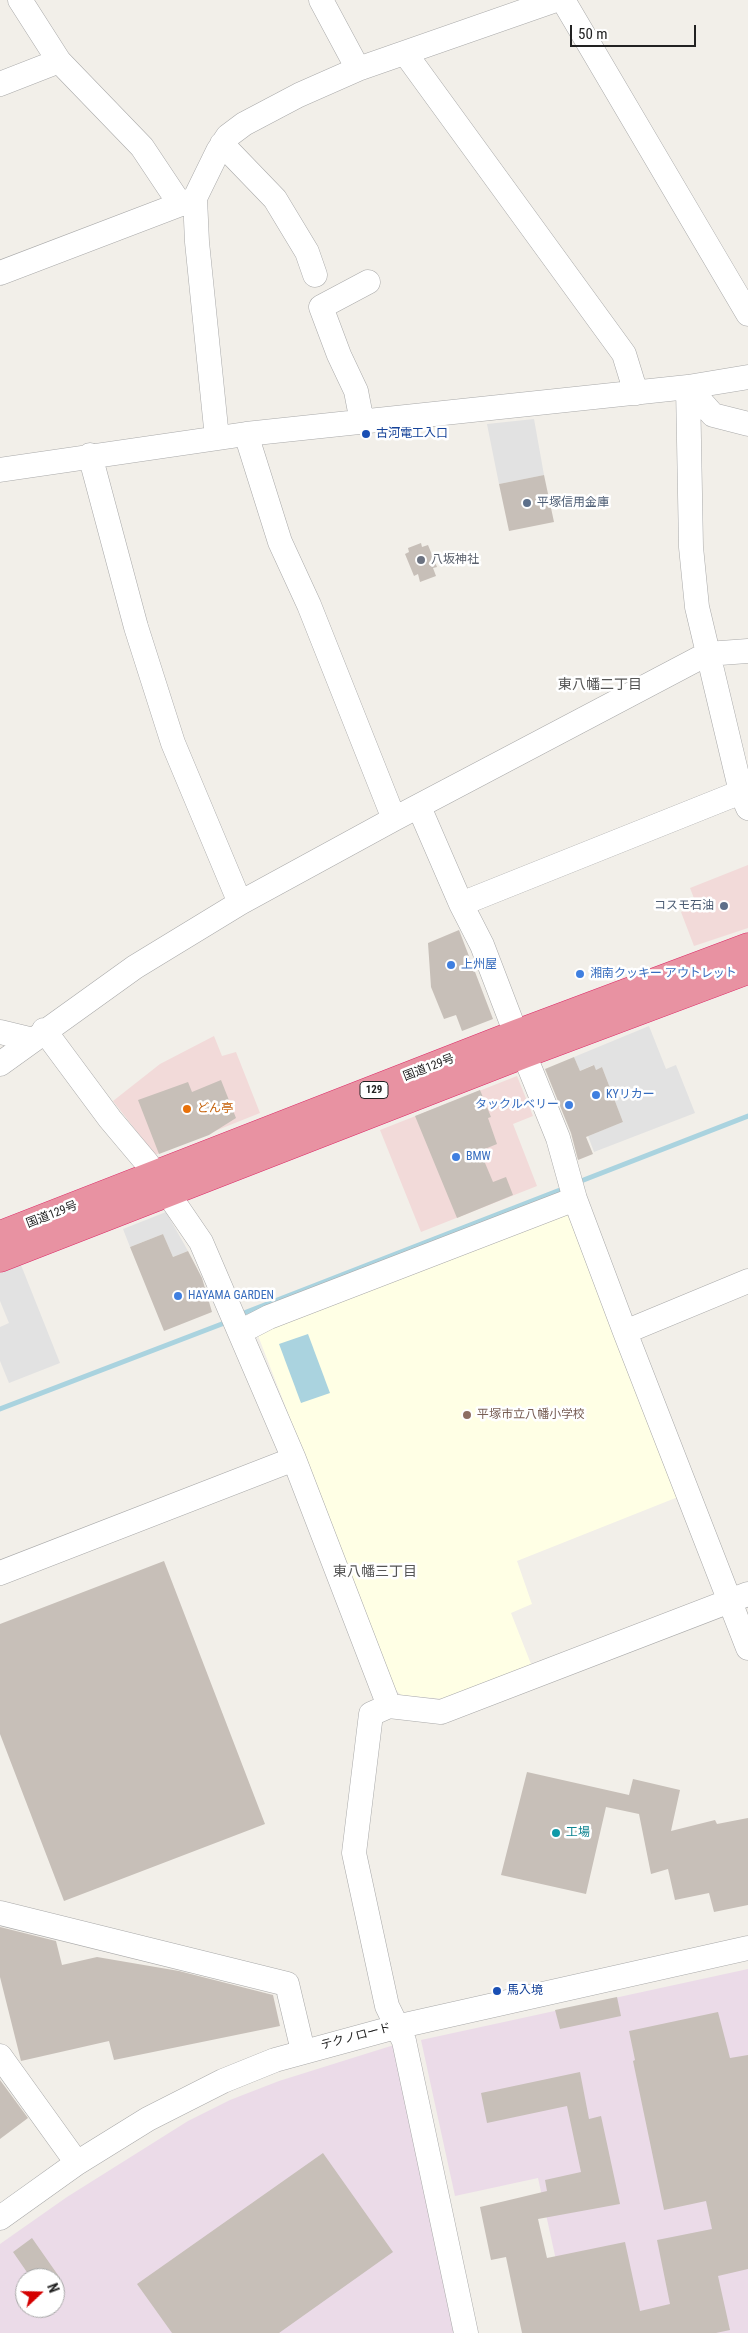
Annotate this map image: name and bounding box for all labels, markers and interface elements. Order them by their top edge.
scale bar [573,15,699,47]
text: 50 m [578,25,608,43]
place label: 古河電工入口 [376,427,448,441]
marker: 古河電工入口 [360,428,372,440]
place label: 平塚信用金庫 [537,496,609,510]
marker: 平塚信用金庫 [521,497,533,509]
place label: 八坂神社 [431,553,479,567]
marker: 八坂神社 [415,554,427,566]
district label: 東八幡二丁目 [558,677,642,693]
place label: コスモ石油 [654,899,714,913]
marker: コスモ石油 [718,900,730,912]
place label: 上州屋 [461,958,497,972]
marker: 上州屋 [445,959,457,971]
place label: 湘南クッキー アウトレット [590,967,737,981]
marker: 湘南クッキー アウトレット [574,968,586,980]
street label: 国道129号 [401,1052,457,1084]
road number: 129 [360,1082,388,1098]
place label: KYリカー [606,1088,655,1102]
marker: KYリカー [590,1089,602,1101]
place label: タックルベリー [475,1098,559,1112]
marker: タックルベリー [563,1099,575,1111]
place label: どん亭 [197,1102,233,1116]
marker: どん亭 [181,1103,193,1115]
place label: BMW [466,1150,491,1164]
marker: BMW [450,1151,462,1163]
street label: 国道129号 [24,1199,80,1231]
place label: HAYAMA GARDEN [188,1289,274,1303]
marker: HAYAMA GARDEN [172,1290,184,1302]
place label: 平塚市立八幡小学校 [477,1408,585,1422]
marker: 平塚市立八幡小学校 [461,1409,473,1421]
district label: 東八幡三丁目 [333,1564,417,1580]
place label: 工場 [566,1826,590,1840]
marker: 工場 [550,1827,562,1839]
place label: 馬入境 [507,1984,543,1998]
marker: 馬入境 [491,1985,503,1997]
street label: テクノロード [319,2021,393,2053]
north arrow [15,2268,65,2318]
text: N [44,2281,62,2295]

